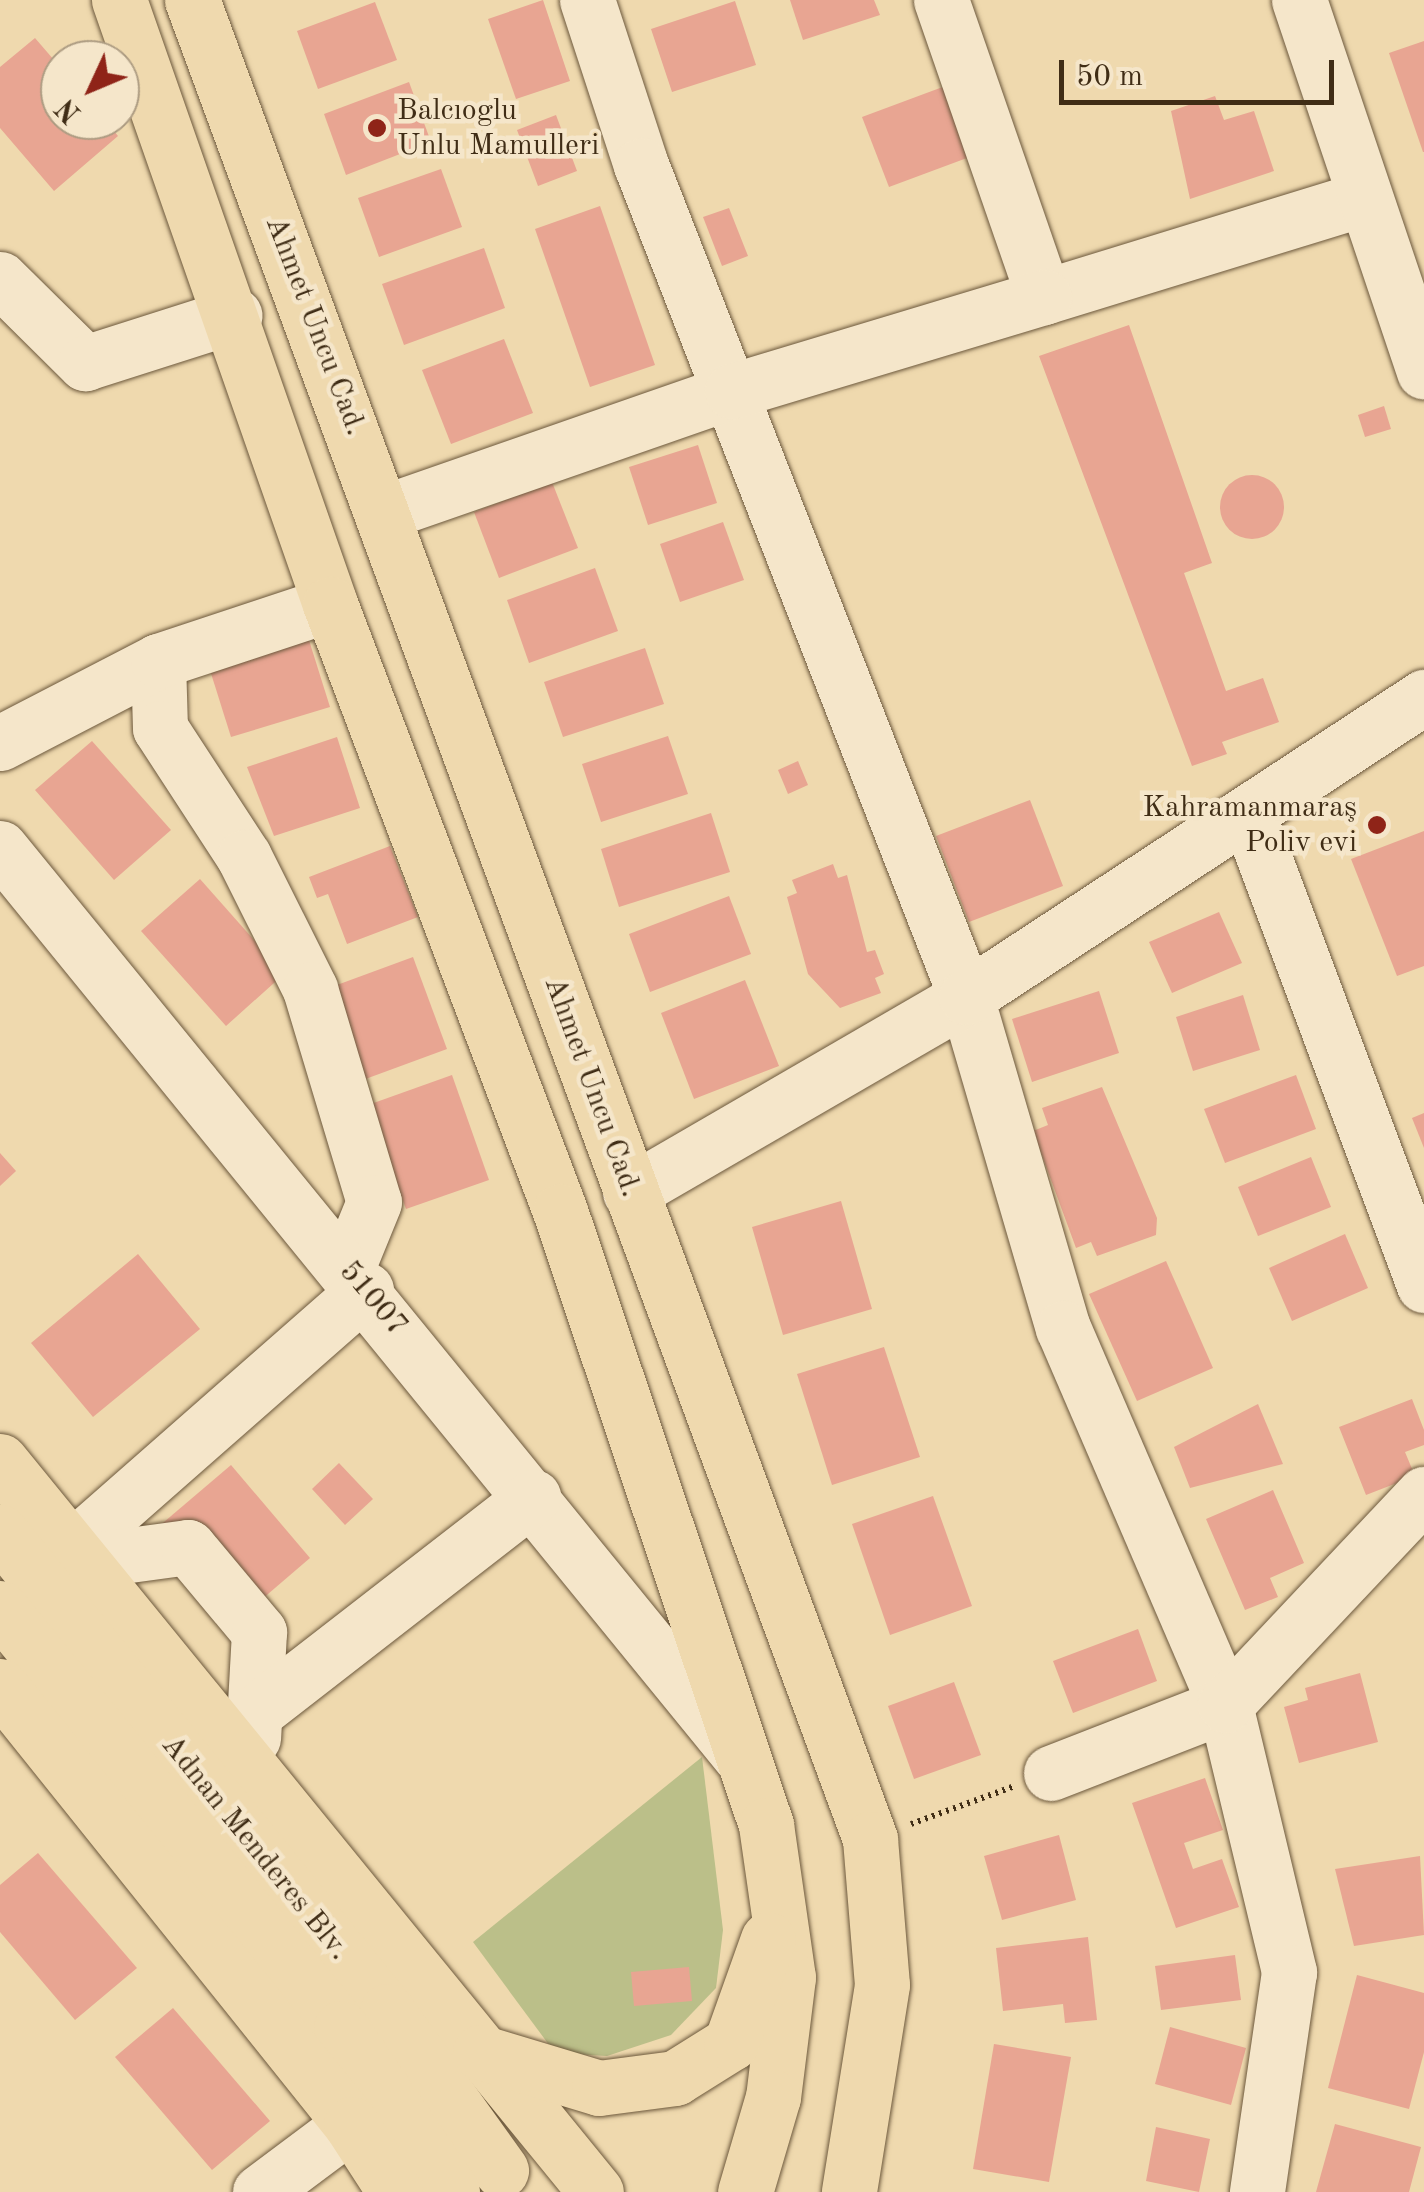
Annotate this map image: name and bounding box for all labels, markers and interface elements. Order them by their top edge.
north arrow [40,40,140,140]
scale bar [1064,40,1339,102]
text: 50 m [1076,62,1143,92]
text: N [52,92,87,127]
place label: Balcıoglu Unlu Mamulleri [397,93,599,164]
marker: Balcıoglu Unlu Mamulleri [366,117,388,139]
street label: Ahmet Uncu Cad. [257,211,373,441]
place label: Kahramanmaraş Poliv evi [1142,790,1357,860]
marker: Kahramanmaraş Poliv evi [1366,814,1388,836]
street label: Ahmet Uncu Cad. [535,972,649,1202]
street label: 51007 [331,1254,415,1344]
street label: Adnan Menderes Blv. [153,1728,357,1968]

